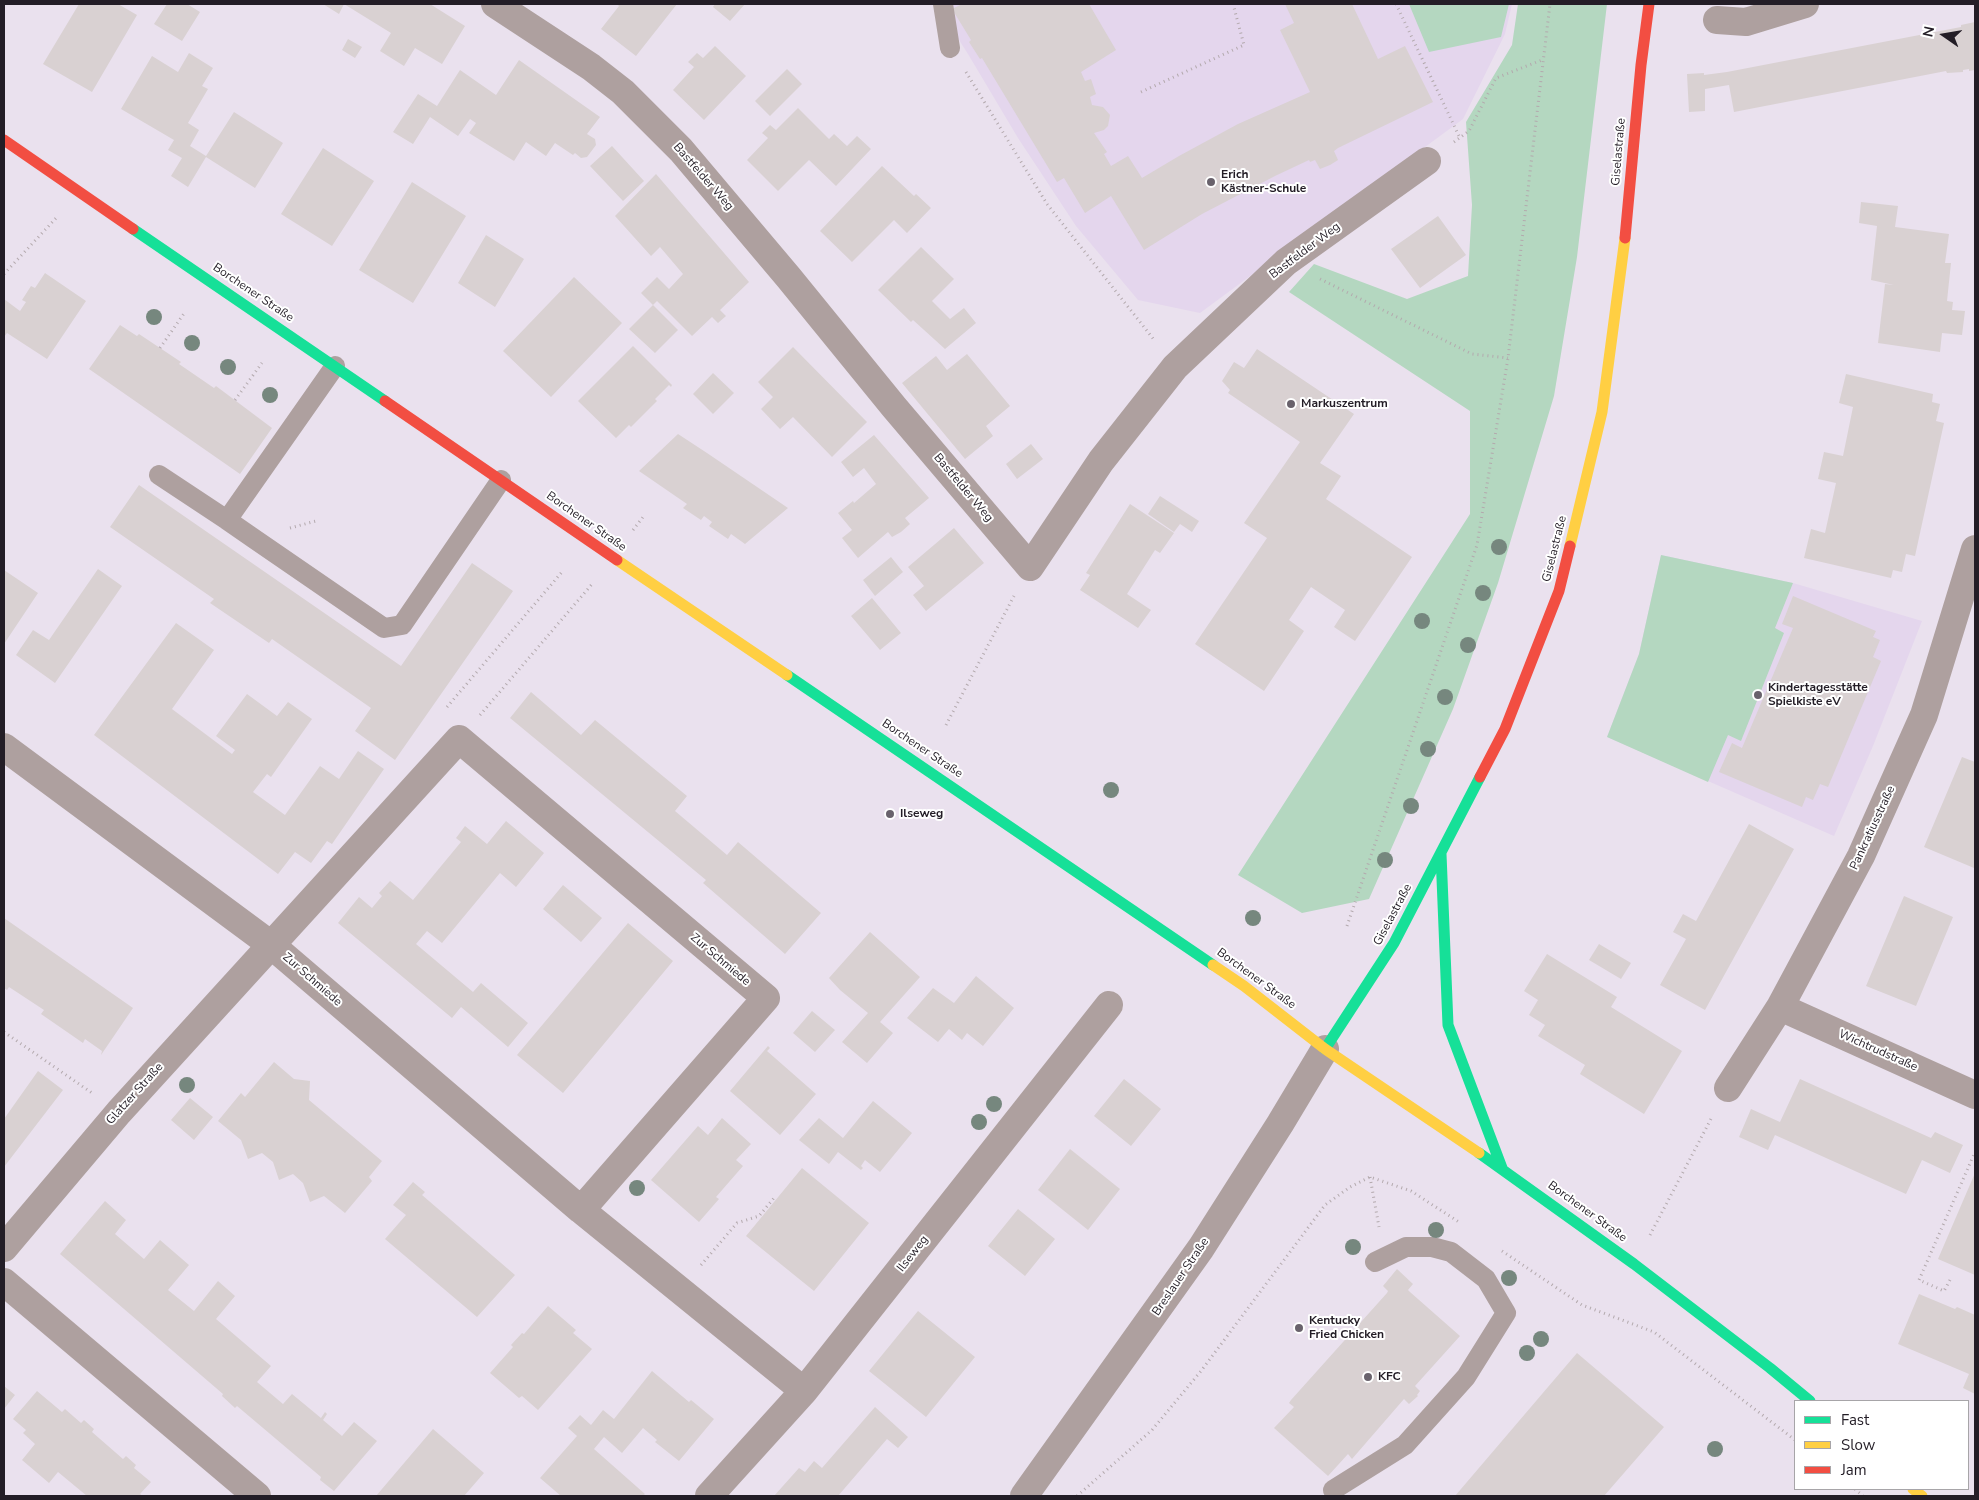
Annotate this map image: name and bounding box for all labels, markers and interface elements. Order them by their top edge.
north arrow [1919,10,1969,60]
text: N [1918,24,1939,39]
street label: Giselastraße [1609,118,1629,186]
street label: Bastfelder Weg [670,140,736,214]
place label: Erich Kästner-Schule [1221,168,1306,196]
marker: Erich Kästner-Schule [1205,176,1217,188]
street label: Bastfelder Weg [1267,220,1343,282]
street label: Borchener Straße [210,261,296,325]
place label: Markuszentrum [1301,397,1388,411]
marker: Markuszentrum [1285,398,1297,410]
street label: Bastfelder Weg [930,451,996,525]
street label: Borchener Straße [543,489,629,555]
street label: Giselastraße [1540,514,1570,584]
place label: Kindertagesstätte Spielkiste eV [1768,681,1868,709]
marker: Kindertagesstätte Spielkiste eV [1752,689,1764,701]
street label: Borchener Straße [879,717,965,781]
street label: Pankratiusstraße [1847,784,1899,872]
place label: Ilseweg [900,807,943,821]
marker: Ilseweg [884,808,896,820]
street label: Giselastraße [1371,882,1415,948]
street label: Zur Schmiede [687,931,753,989]
street label: Borchener Straße [1214,945,1298,1013]
street label: Zur Schmiede [279,950,345,1010]
street label: Wichtrudstraße [1836,1027,1920,1075]
street label: Glatzer Straße [104,1060,166,1128]
street label: Borchener Straße [1545,1178,1629,1246]
street label: Ilseweg [894,1233,932,1275]
street label: Breslauer Straße [1150,1235,1212,1319]
place label: Kentucky Fried Chicken [1309,1314,1384,1342]
marker: Kentucky Fried Chicken [1293,1322,1305,1334]
place label: KFC [1378,1370,1401,1384]
marker: KFC [1362,1371,1374,1383]
legend [1794,1400,1969,1490]
text: Fast [1841,1410,1869,1430]
text: Slow [1841,1435,1875,1455]
text: Jam [1841,1460,1867,1480]

